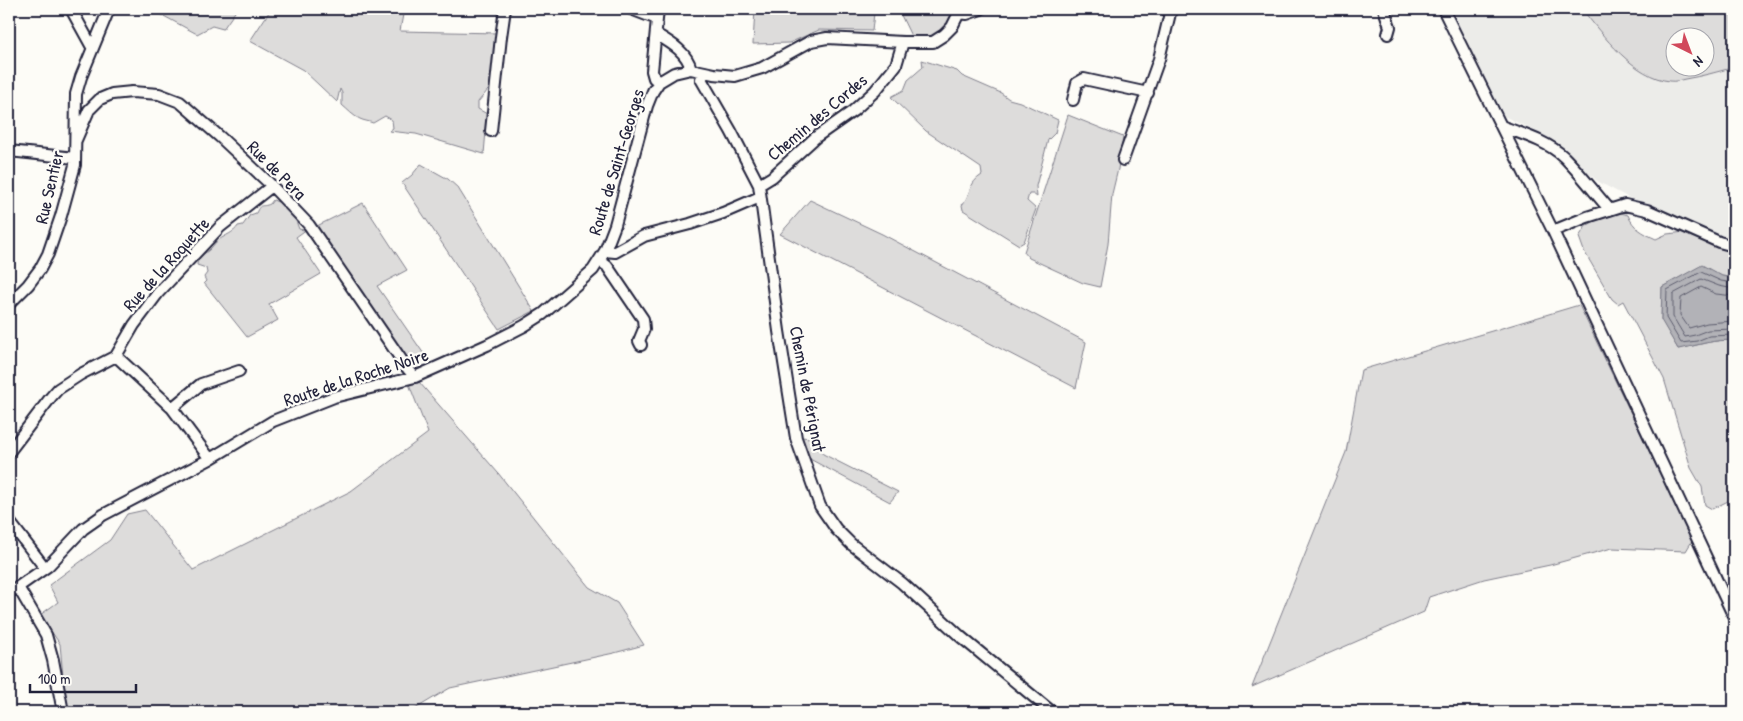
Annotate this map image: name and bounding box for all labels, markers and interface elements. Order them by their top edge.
north arrow [1666,28,1716,78]
text: N [1690,52,1708,72]
street label: Chemin des Cordes [762,68,872,166]
street label: Route de Saint-Georges [582,86,650,238]
street label: Rue de Pera [242,135,312,205]
street label: Rue Sentier [28,148,70,226]
street label: Rue de la Roquette [117,212,215,316]
street label: Chemin de Pérignat [784,324,833,455]
street label: Route de la Roche Noire [280,342,432,412]
scale bar [30,661,136,693]
text: 100 m [38,668,71,689]

